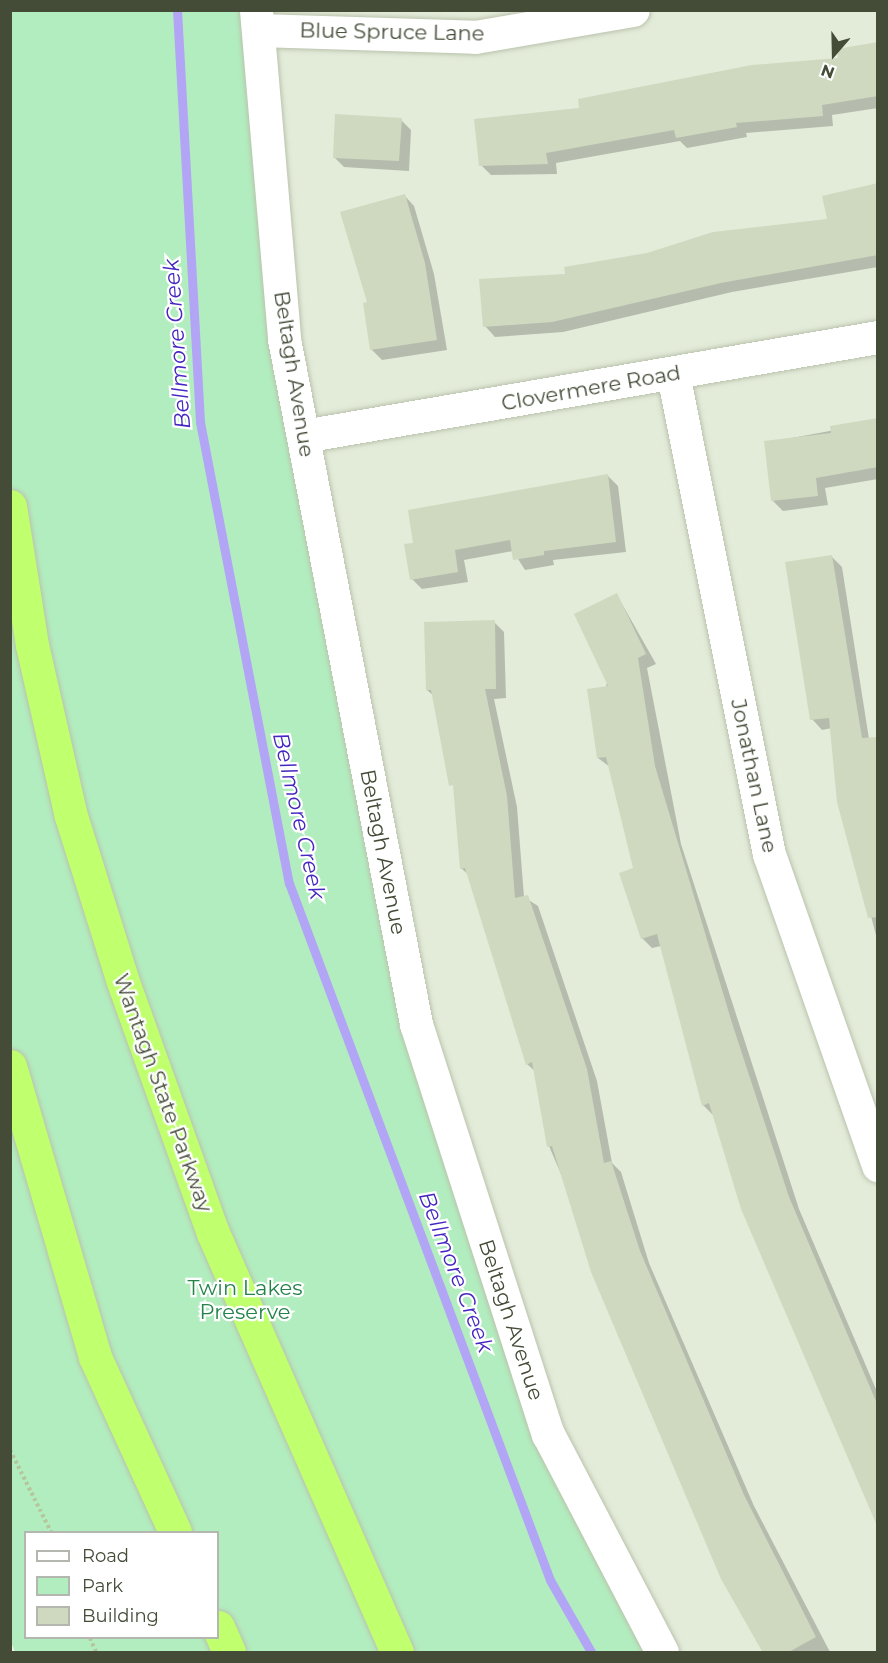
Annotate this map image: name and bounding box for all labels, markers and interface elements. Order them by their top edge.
street label: Blue Spruce Lane [299,18,485,46]
north arrow [804,24,864,84]
text: N [818,60,837,83]
water label: Bellmore Creek [158,258,196,430]
street label: Beltagh Avenue [268,289,320,459]
street label: Clovermere Road [499,360,683,416]
street label: Jonathan Lane [725,697,783,855]
water label: Bellmore Creek [267,730,331,902]
street label: Beltagh Avenue [355,767,411,937]
street label: Wantagh State Parkway [108,970,218,1216]
water label: Bellmore Creek [413,1188,499,1356]
street label: Beltagh Avenue [473,1236,549,1404]
park label: Twin Lakes Preserve [188,1275,302,1325]
legend [24,1531,219,1639]
text: Road [82,1545,129,1567]
text: Park [82,1575,123,1597]
text: Building [82,1605,159,1627]

